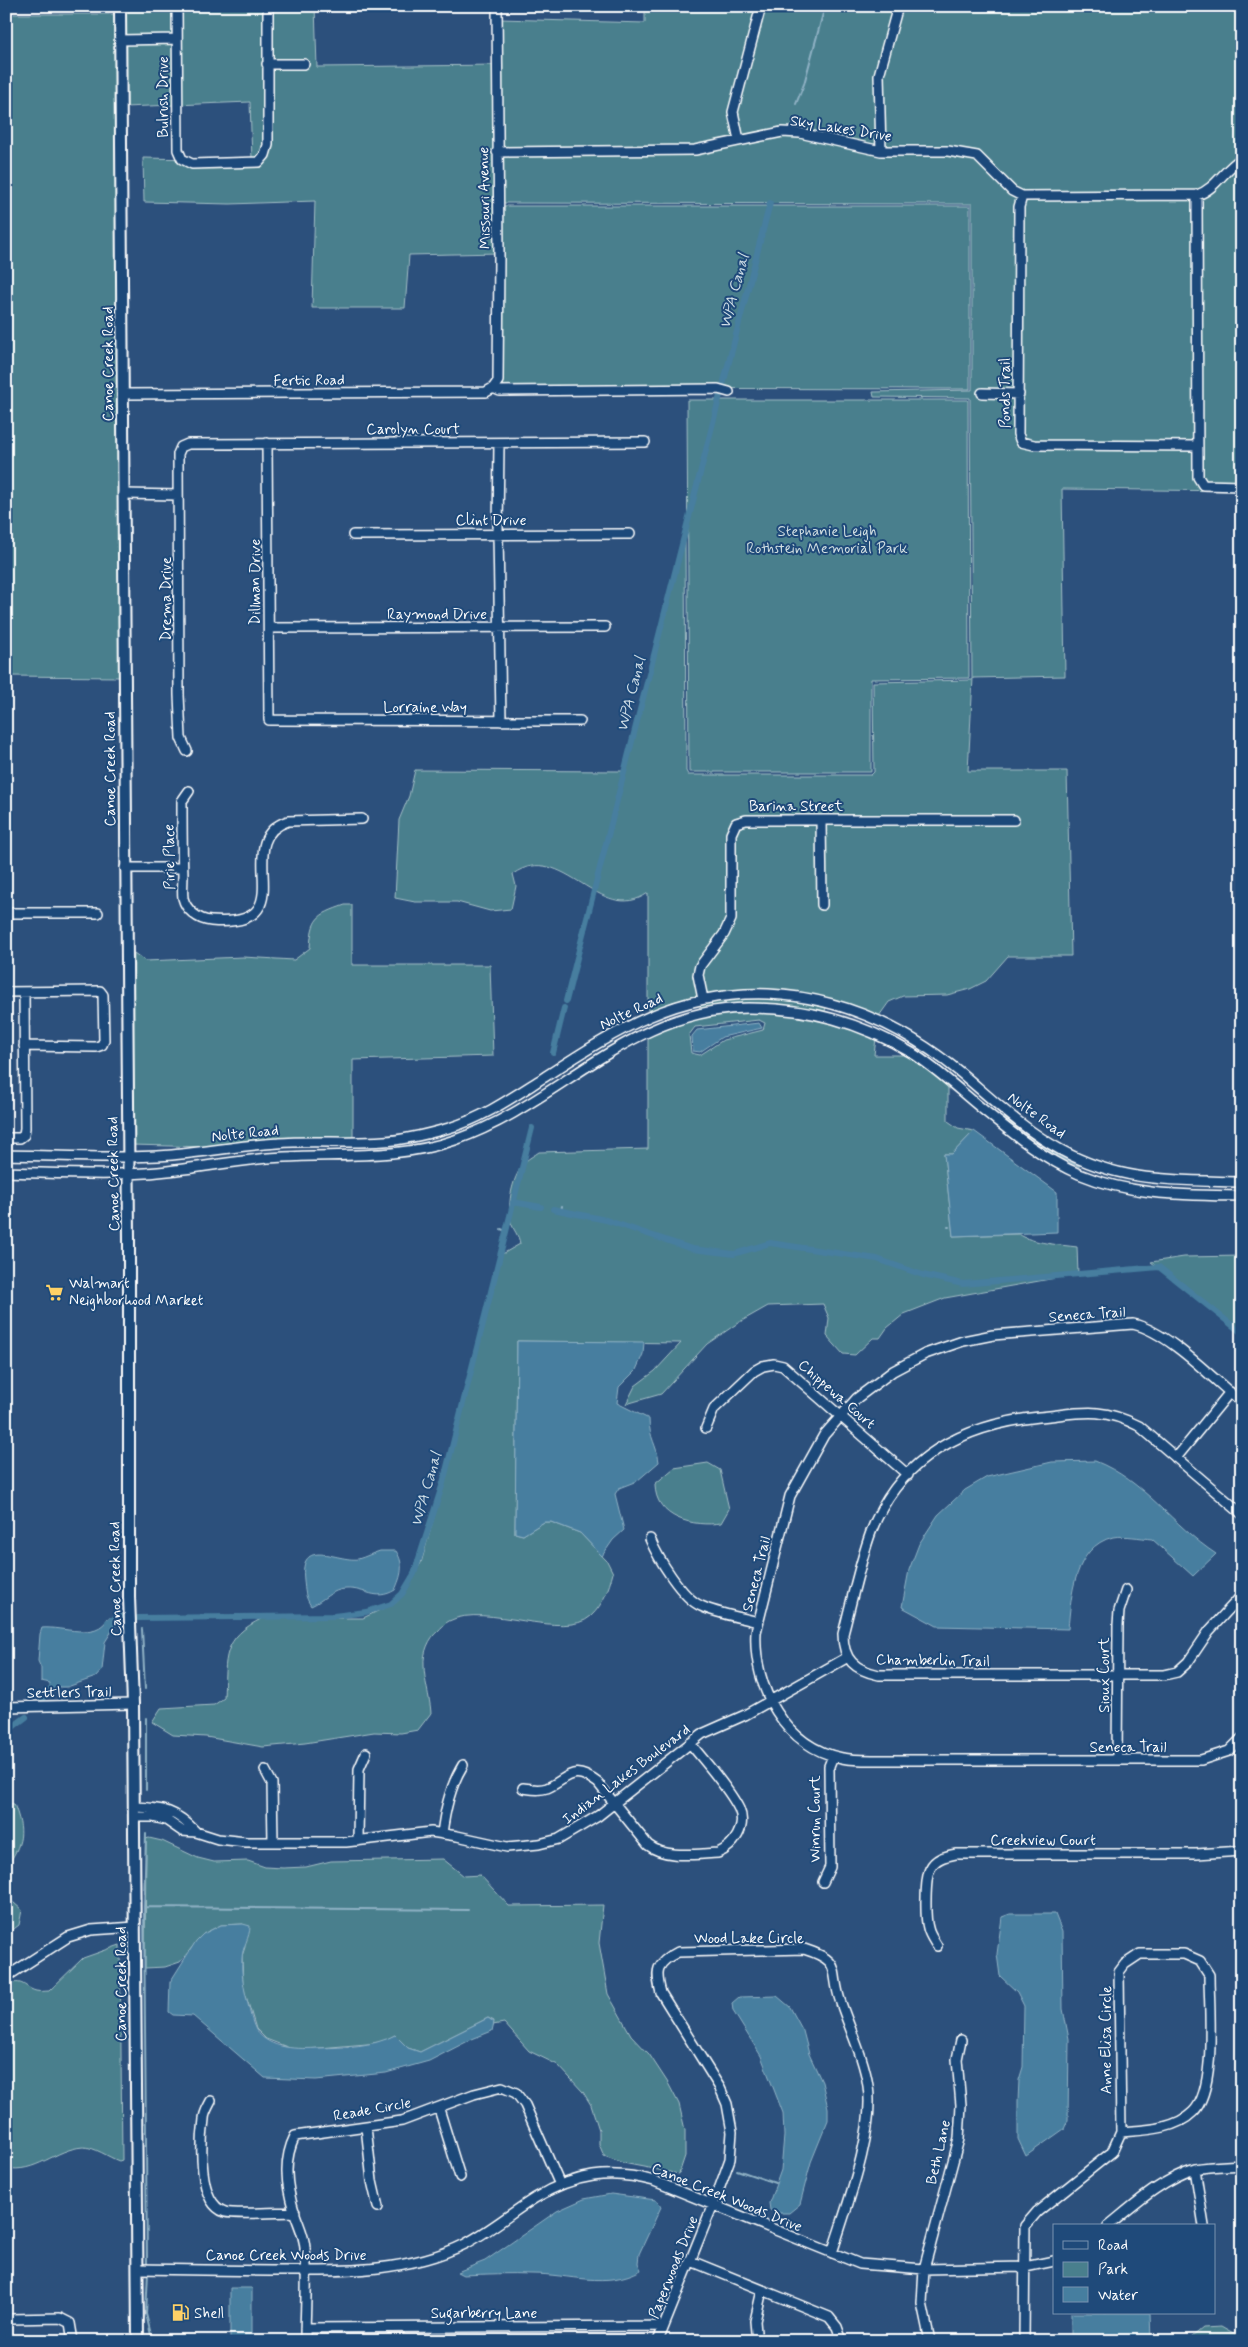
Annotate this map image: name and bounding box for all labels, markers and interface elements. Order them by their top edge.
street label: Bulrush Drive [154,56,174,138]
street label: Sky Lakes Drive [788,111,893,147]
street label: Missouri Avenue [474,146,496,249]
water label: WPA Canal [714,250,755,331]
street label: Canoe Creek Road [99,307,119,421]
street label: Ponds Trail [996,358,1016,428]
street label: Fertic Road [273,370,345,392]
street label: Carolyn Court [366,420,460,440]
street label: Clint Drive [456,511,527,531]
park label: Stephanie Leigh Rothstein Memorial Park [746,522,908,559]
street label: Dillman Drive [246,539,266,625]
street label: Drema Drive [157,557,177,641]
street label: Raymond Drive [387,605,487,625]
water label: WPA Canal [612,653,651,734]
street label: Lorraine Way [383,698,467,718]
street label: Canoe Creek Road [101,712,121,826]
street label: Barina Street [749,797,843,817]
street label: Pirie Place [159,824,181,890]
street label: Nolte Road [597,989,666,1035]
street label: Nolte Road [1003,1088,1070,1144]
street label: Canoe Creek Road [103,1116,125,1232]
street label: Nolte Road [211,1121,280,1147]
place label: Walmart Neighborhood Market [69,1274,204,1311]
supermarket icon: Walmart Neighborhood Market [45,1282,65,1302]
street label: Seneca Trail [1048,1302,1126,1328]
street label: Chippewa Court [793,1356,880,1434]
water label: WPA Canal [406,1448,448,1529]
street label: Canoe Creek Road [105,1521,127,1637]
street label: Seneca Trail [738,1534,776,1614]
street label: Sioux Court [1095,1637,1115,1713]
street label: Chamberlin Trail [876,1650,990,1672]
street label: Settlers Trail [26,1682,112,1704]
street label: Indian Lakes Boulevard [559,1720,695,1829]
street label: Seneca Trail [1090,1738,1167,1758]
street label: Winrun Court [806,1775,826,1863]
street label: Creekview Court [990,1831,1096,1851]
street label: Canoe Creek Road [112,1927,132,2041]
street label: Wood Lake Circle [694,1929,804,1949]
street label: Anne Elisa Circle [1097,1986,1117,2094]
street label: Reade Circle [332,2093,413,2127]
street label: Beth Lane [922,2118,956,2186]
street label: Canoe Creek Woods Drive [648,2158,805,2237]
street label: Paperwoods Drive [644,2213,704,2322]
legend [1053,2224,1216,2314]
text: Road [1098,2236,1128,2256]
street label: Canoe Creek Woods Drive [205,2246,367,2266]
text: Park [1098,2260,1128,2280]
text: Water [1098,2286,1138,2306]
fuel station icon: Shell [170,2303,190,2323]
place label: Shell [194,2304,224,2324]
street label: Sugarberry Lane [431,2304,538,2325]

